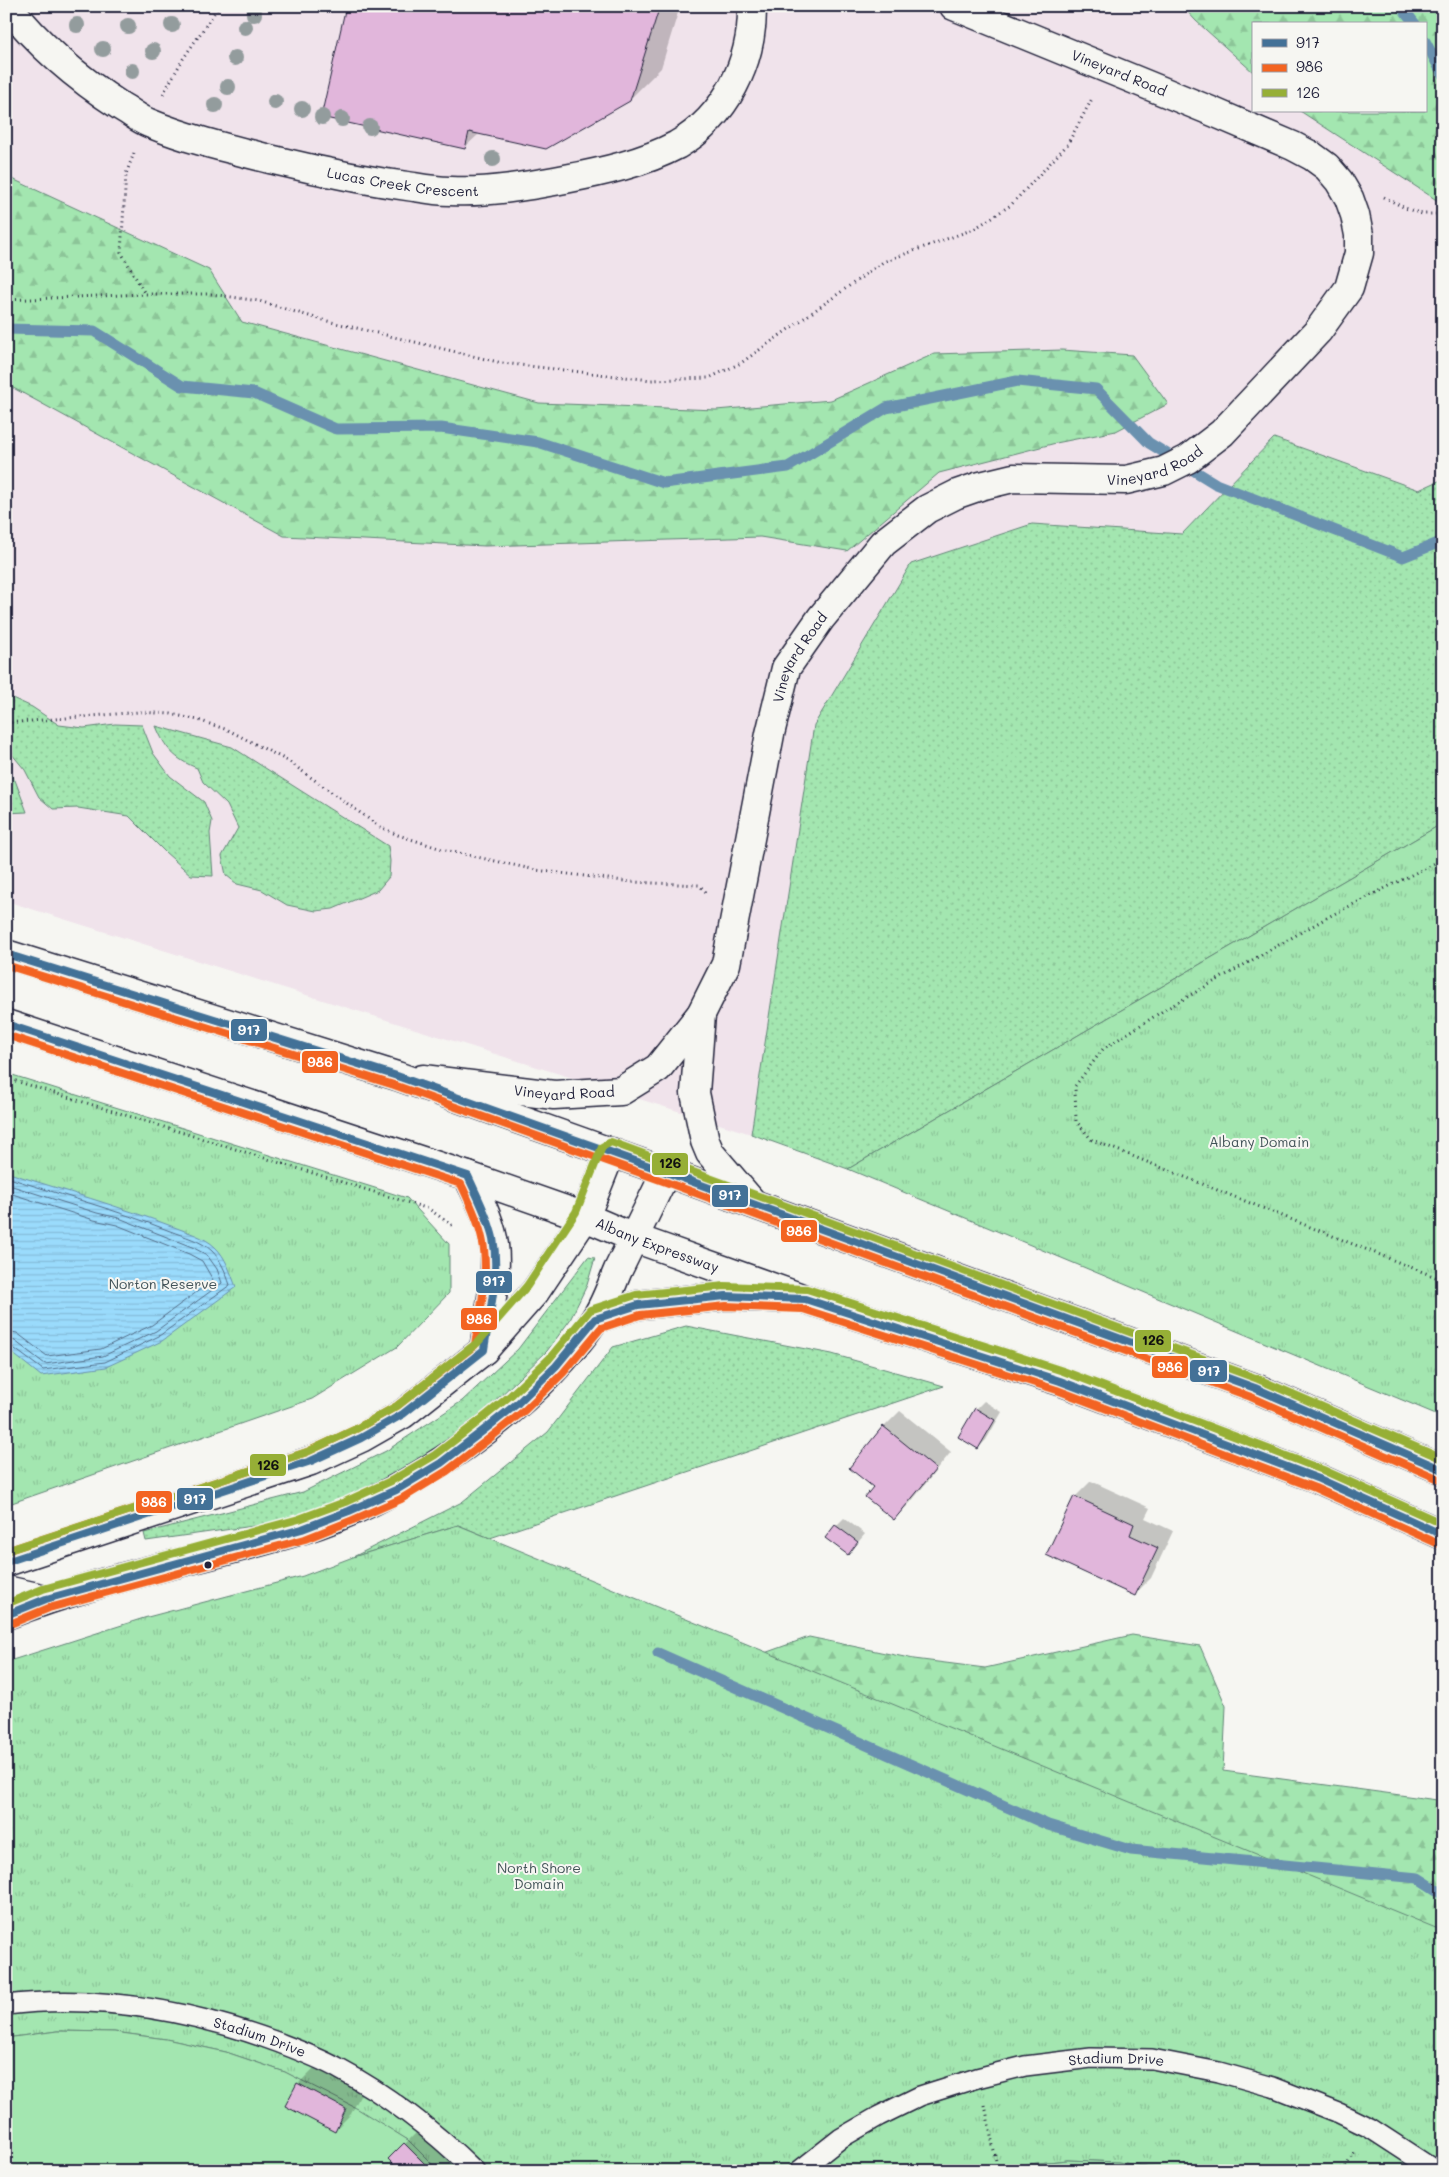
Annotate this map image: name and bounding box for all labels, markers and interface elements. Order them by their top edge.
legend [1252,22,1426,112]
text: 917 [1296,32,1320,52]
street label: Vineyard Road [1069,45,1170,100]
text: 986 [1296,56,1323,76]
text: 126 [1296,82,1320,102]
street label: Lucas Creek Crescent [325,162,479,200]
street label: Vineyard Road [1107,441,1206,489]
street label: Vineyard Road [768,608,831,704]
line badge: 917 [230,1018,268,1042]
text: 917 [238,1020,260,1039]
line badge: 986 [301,1050,339,1074]
text: 986 [307,1052,333,1071]
street label: Vineyard Road [513,1080,615,1104]
park label: Albany Domain [1209,1132,1309,1151]
line badge: 126 [651,1152,689,1176]
text: 126 [659,1153,681,1172]
line badge: 917 [711,1184,749,1208]
text: 917 [719,1185,741,1204]
street label: Albany Expressway [593,1213,722,1277]
line badge: 986 [780,1219,818,1243]
text: 986 [786,1221,812,1240]
line badge: 917 [475,1270,513,1294]
text: 917 [483,1271,505,1290]
park label: Norton Reserve [109,1274,217,1293]
line badge: 986 [460,1307,498,1331]
text: 986 [466,1309,492,1328]
line badge: 126 [1134,1329,1172,1353]
text: 126 [1142,1330,1164,1349]
line badge: 986 [1151,1355,1189,1379]
text: 986 [1157,1357,1183,1376]
line badge: 917 [1189,1359,1228,1383]
text: 917 [1198,1361,1220,1380]
line badge: 126 [249,1453,287,1477]
text: 126 [257,1455,279,1474]
line badge: 917 [176,1487,214,1511]
text: 917 [184,1489,206,1508]
line badge: 986 [135,1490,173,1514]
text: 986 [141,1492,167,1511]
unlabelled marker [203,1560,213,1570]
park label: North Shore Domain [497,1858,581,1893]
street label: Stadium Drive [212,2012,309,2061]
street label: Stadium Drive [1067,2048,1166,2070]

